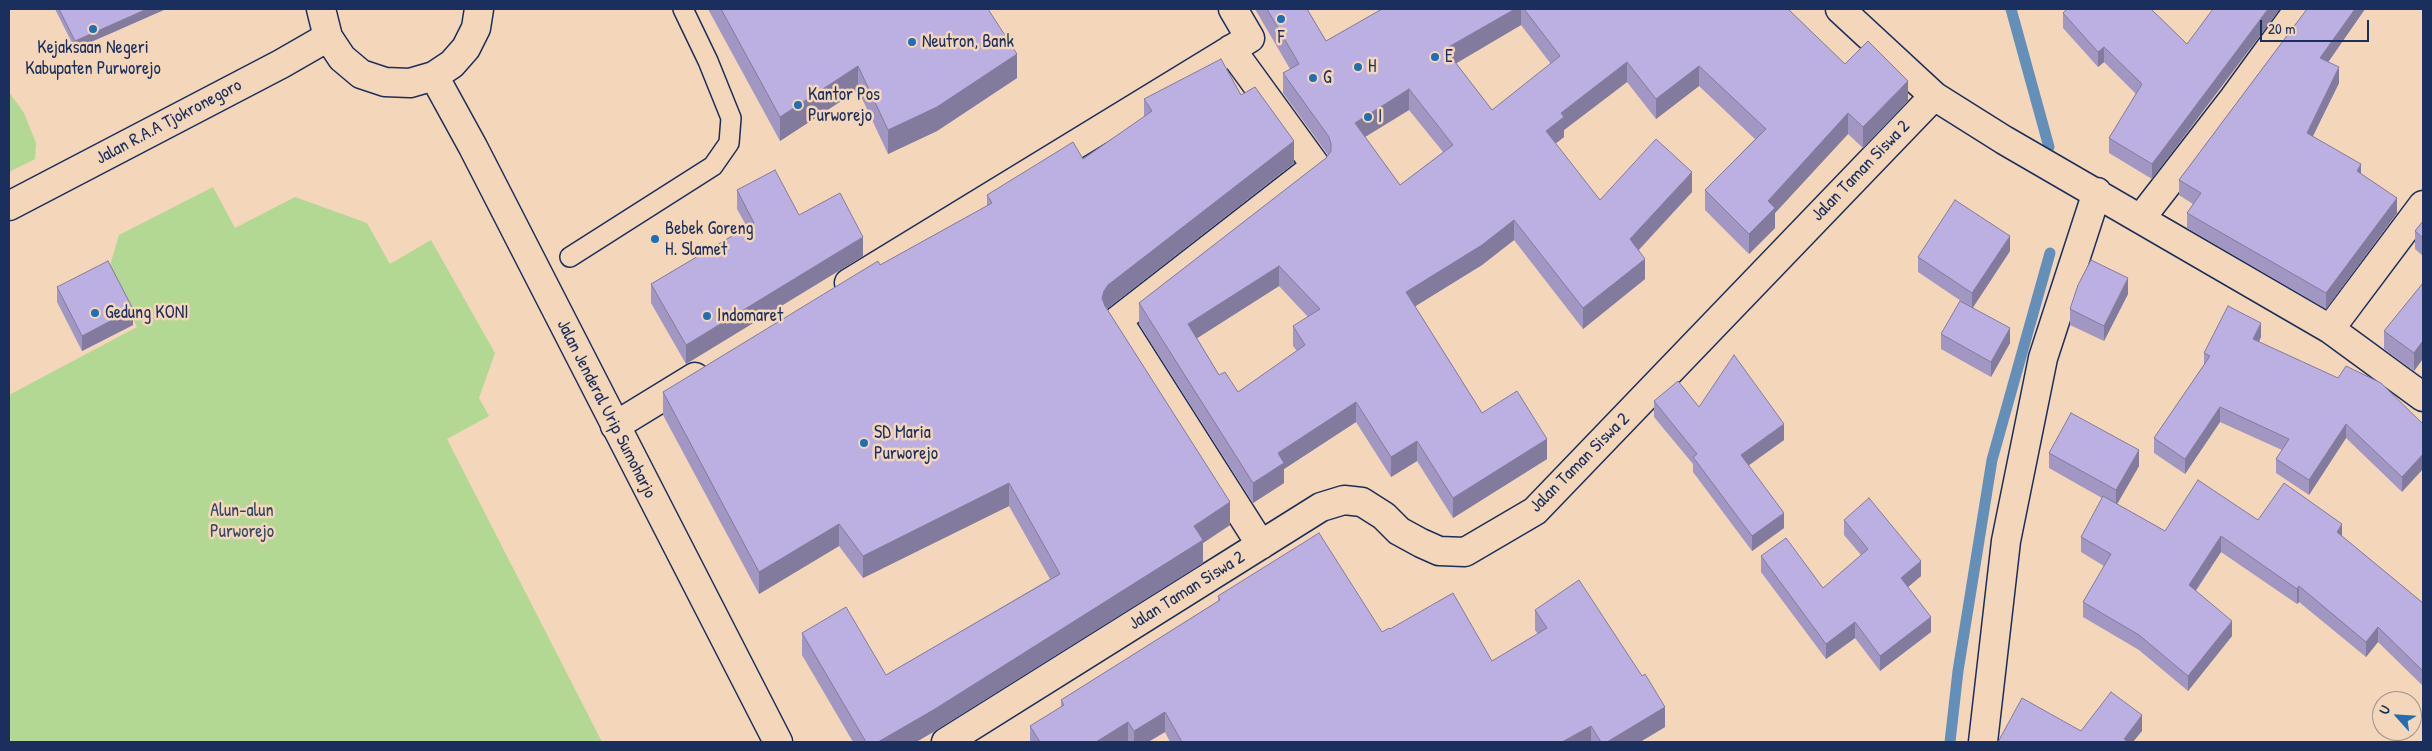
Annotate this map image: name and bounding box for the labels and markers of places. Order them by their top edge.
marker: F [1275,13,1287,25]
marker: Kejaksaan Negeri Kabupaten Purworejo [87,23,99,35]
place label: F [1278,27,1284,49]
place label: Neutron, Bank [922,31,1014,53]
marker: Neutron, Bank [906,36,918,48]
place label: Kejaksaan Negeri Kabupaten Purworejo [25,37,161,80]
place label: E [1445,46,1453,68]
marker: E [1429,51,1441,63]
place label: H [1368,56,1376,78]
marker: H [1352,61,1364,73]
place label: G [1323,67,1332,89]
marker: G [1307,72,1319,84]
place label: Kantor Pos Purworejo [808,84,880,126]
marker: Kantor Pos Purworejo [792,99,804,111]
place label: I [1378,106,1382,128]
marker: I [1362,111,1374,123]
place label: Bebek Goreng H. Slamet [665,218,754,260]
marker: Bebek Goreng H. Slamet [649,233,661,245]
place label: Gedung KONI [105,302,189,324]
place label: Indomaret [717,305,783,327]
marker: Gedung KONI [89,307,101,319]
marker: Indomaret [701,310,713,322]
place label: SD Maria Purworejo [874,422,938,464]
marker: SD Maria Purworejo [858,437,870,449]

